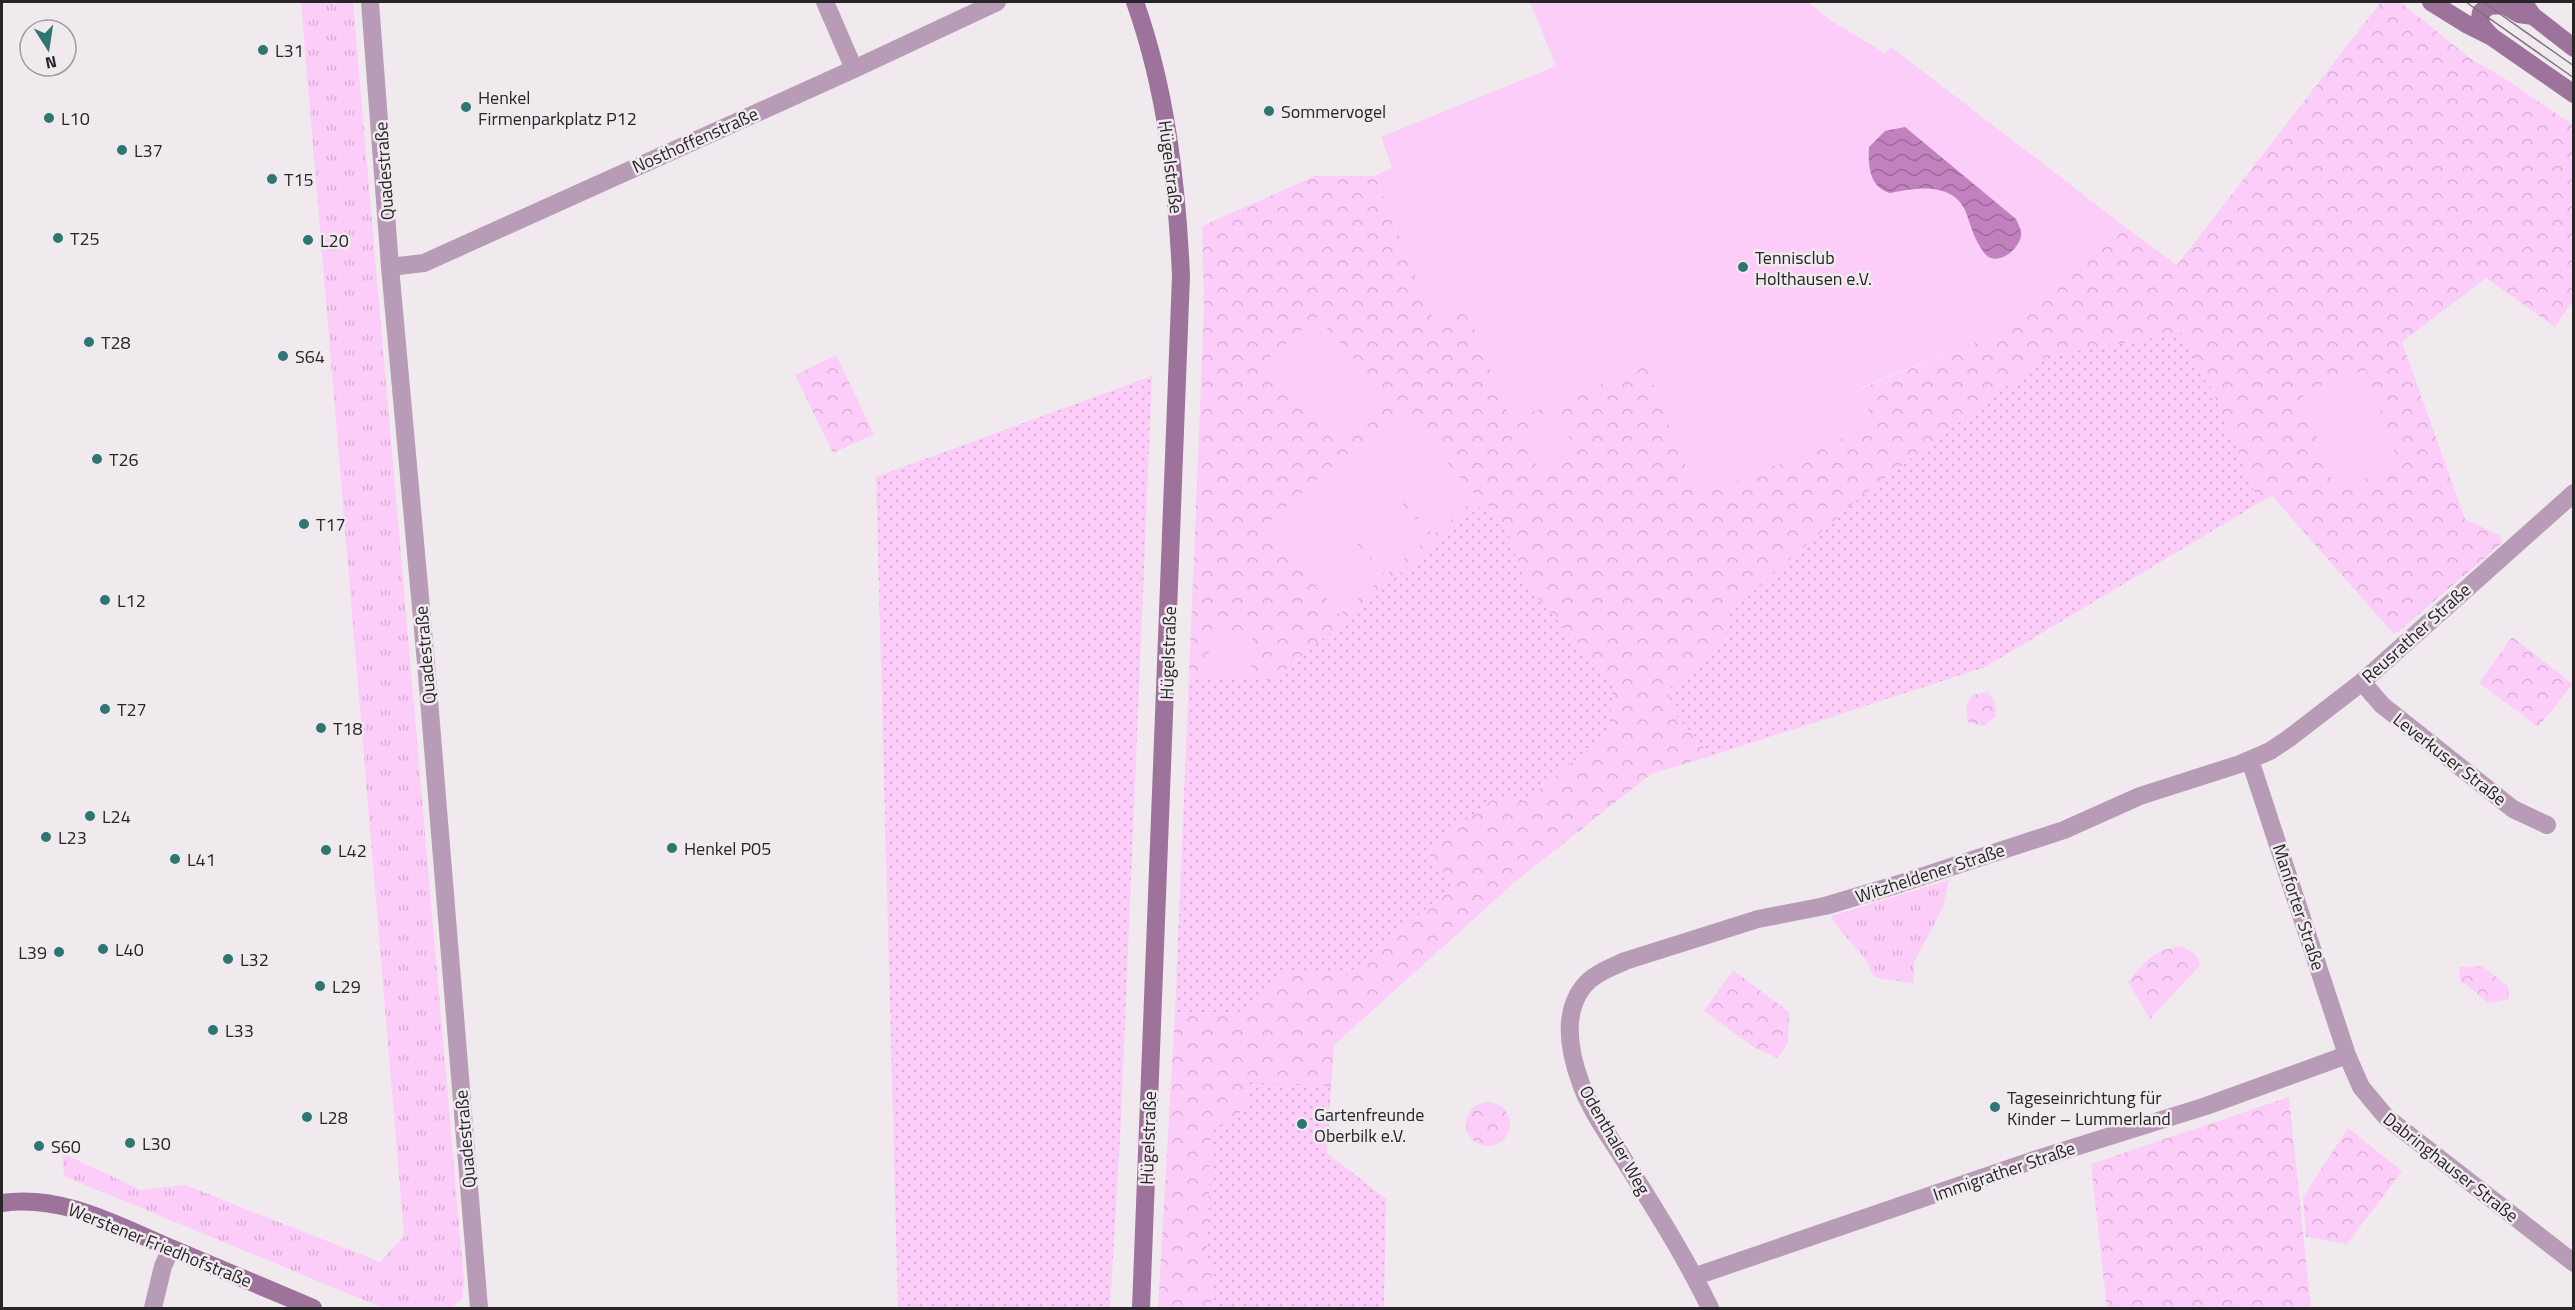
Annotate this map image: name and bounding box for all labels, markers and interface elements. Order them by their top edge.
north arrow [18,18,78,78]
place label: L31 [275,37,304,64]
marker: L31 [256,43,270,57]
text: N [43,50,59,76]
place label: Henkel Firmenparkplatz P12 [478,84,637,132]
place label: Sommervogel [1281,98,1386,125]
marker: Henkel Firmenparkplatz P12 [459,100,473,114]
street label: Nosthoffenstraße [628,100,762,180]
marker: Sommervogel [1262,104,1276,118]
place label: L10 [61,105,90,132]
marker: L10 [42,111,56,125]
street label: Hügelstraße [1152,119,1190,215]
street label: Quadestraße [367,121,401,221]
place label: L37 [134,137,163,164]
marker: L37 [115,143,129,157]
place label: T15 [284,166,314,193]
marker: T15 [265,172,279,186]
place label: T25 [70,225,100,252]
place label: L20 [320,227,349,254]
marker: T25 [51,231,65,245]
marker: L20 [301,233,315,247]
place label: Tennisclub Holthausen e.V. [1755,244,1872,292]
marker: Tennisclub Holthausen e.V. [1736,260,1750,274]
place label: T28 [101,329,131,356]
marker: T28 [82,335,96,349]
place label: S64 [295,343,325,370]
marker: S64 [276,349,290,363]
place label: T26 [109,446,139,473]
marker: T26 [90,452,104,466]
place label: T17 [316,511,346,538]
marker: T17 [297,517,311,531]
street label: Reusrather Straße [2355,576,2477,690]
place label: L12 [117,587,146,614]
marker: L12 [98,593,112,607]
street label: Quadestraße [407,605,443,705]
street label: Hügelstraße [1153,606,1183,700]
place label: T27 [117,696,147,723]
marker: T27 [98,702,112,716]
street label: Leverkuser Straße [2387,706,2513,812]
place label: T18 [333,715,363,742]
marker: T18 [314,721,328,735]
place label: L24 [102,803,131,830]
marker: L24 [83,809,97,823]
place label: L23 [58,824,87,851]
marker: L23 [39,830,53,844]
place label: Henkel P05 [684,835,771,862]
street label: Witzheldener Straße [1852,836,2008,910]
place label: L42 [338,837,367,864]
street label: Manforter Straße [2266,840,2332,974]
marker: Henkel P05 [665,841,679,855]
marker: L42 [319,843,333,857]
place label: L41 [187,846,216,873]
marker: L41 [168,852,182,866]
place label: L40 [115,936,144,963]
place label: L39 [18,939,47,966]
marker: L40 [96,942,110,956]
marker: L39 [52,945,66,959]
place label: L32 [240,946,269,973]
marker: L32 [221,952,235,966]
place label: L29 [332,973,361,1000]
marker: L29 [313,979,327,993]
place label: L33 [225,1017,254,1044]
marker: L33 [206,1023,220,1037]
street label: Odenthaler Weg [1573,1080,1657,1200]
place label: Tageseinrichtung für Kinder – Lummerland [2007,1084,2171,1132]
street label: Quadestraße [447,1089,483,1189]
street label: Hügelstraße [1133,1091,1163,1185]
marker: Tageseinrichtung für Kinder – Lummerland [1988,1100,2002,1114]
place label: Gartenfreunde Oberbilk e.V. [1314,1101,1424,1149]
place label: L28 [319,1104,348,1131]
street label: Dabringhauser Straße [2377,1105,2525,1229]
marker: L28 [300,1110,314,1124]
marker: Gartenfreunde Oberbilk e.V. [1295,1117,1309,1131]
place label: L30 [142,1130,171,1157]
place label: S60 [51,1133,81,1160]
street label: Immigrather Straße [1929,1134,2079,1208]
marker: L30 [123,1136,137,1150]
marker: S60 [32,1139,46,1153]
street label: Werstener Friedhofstraße [64,1196,256,1294]

